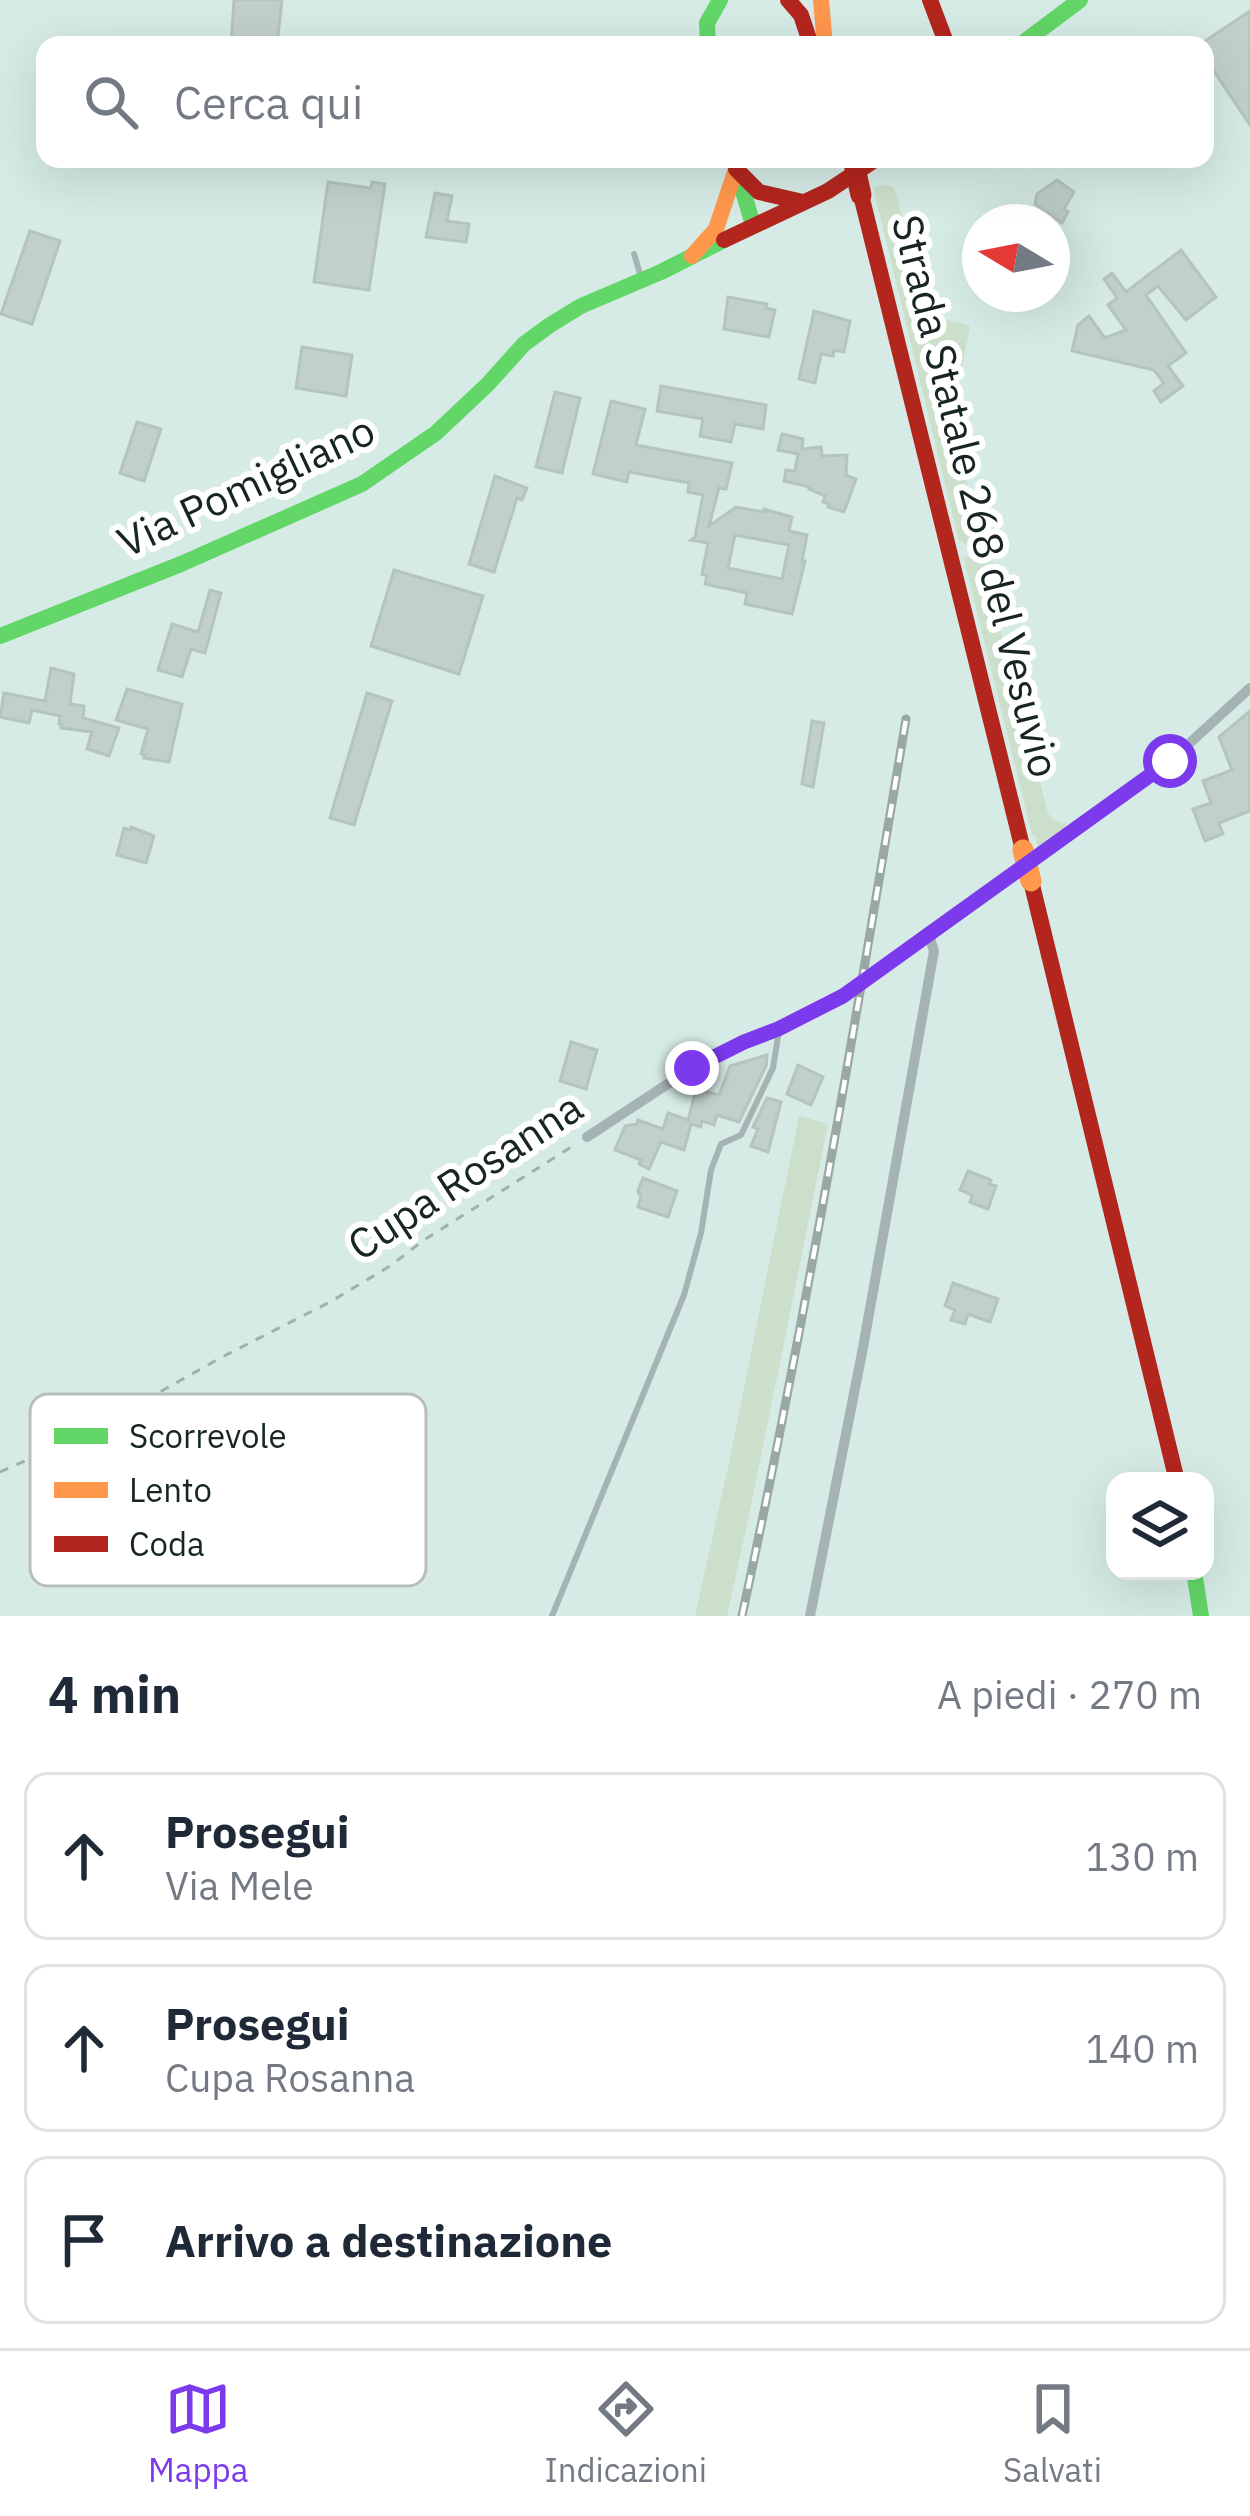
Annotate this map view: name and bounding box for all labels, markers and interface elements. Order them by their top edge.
search box [36,36,1214,168]
icon: search [78,69,144,135]
text: Cerca qui [174,73,363,131]
north arrow [962,204,1070,312]
street label: Strada Statale 268 del Vesuvio [880,209,1073,783]
street label: Via Pomigliano [108,402,383,569]
route start [1143,734,1197,788]
route end [665,1041,719,1095]
street label: Cupa Rosanna [337,1079,593,1272]
legend [30,1394,426,1586]
text: Scorrevole [129,1414,287,1457]
text: Lento [129,1468,212,1511]
map controls [1106,1472,1214,1580]
button: layers [1106,1472,1214,1580]
text: Coda [129,1522,205,1565]
text: 4 min [48,1661,181,1727]
text: A piedi · 270 m [937,1669,1202,1720]
text: Prosegui [165,1802,350,1860]
icon: ahead [51,1823,117,1889]
text: 130 m [1086,1831,1199,1882]
text: Via Mele [165,1860,314,1911]
text: Prosegui [165,1994,350,2052]
icon: ahead [51,2015,117,2081]
text: 140 m [1086,2023,1199,2074]
text: Cupa Rosanna [165,2052,415,2103]
icon: arrive [51,2207,117,2273]
text: Arrivo a destinazione [165,2211,612,2269]
tab: Mappa [148,2376,248,2491]
tab: Indicazioni [544,2376,707,2491]
tab: Salvati [1003,2376,1102,2491]

